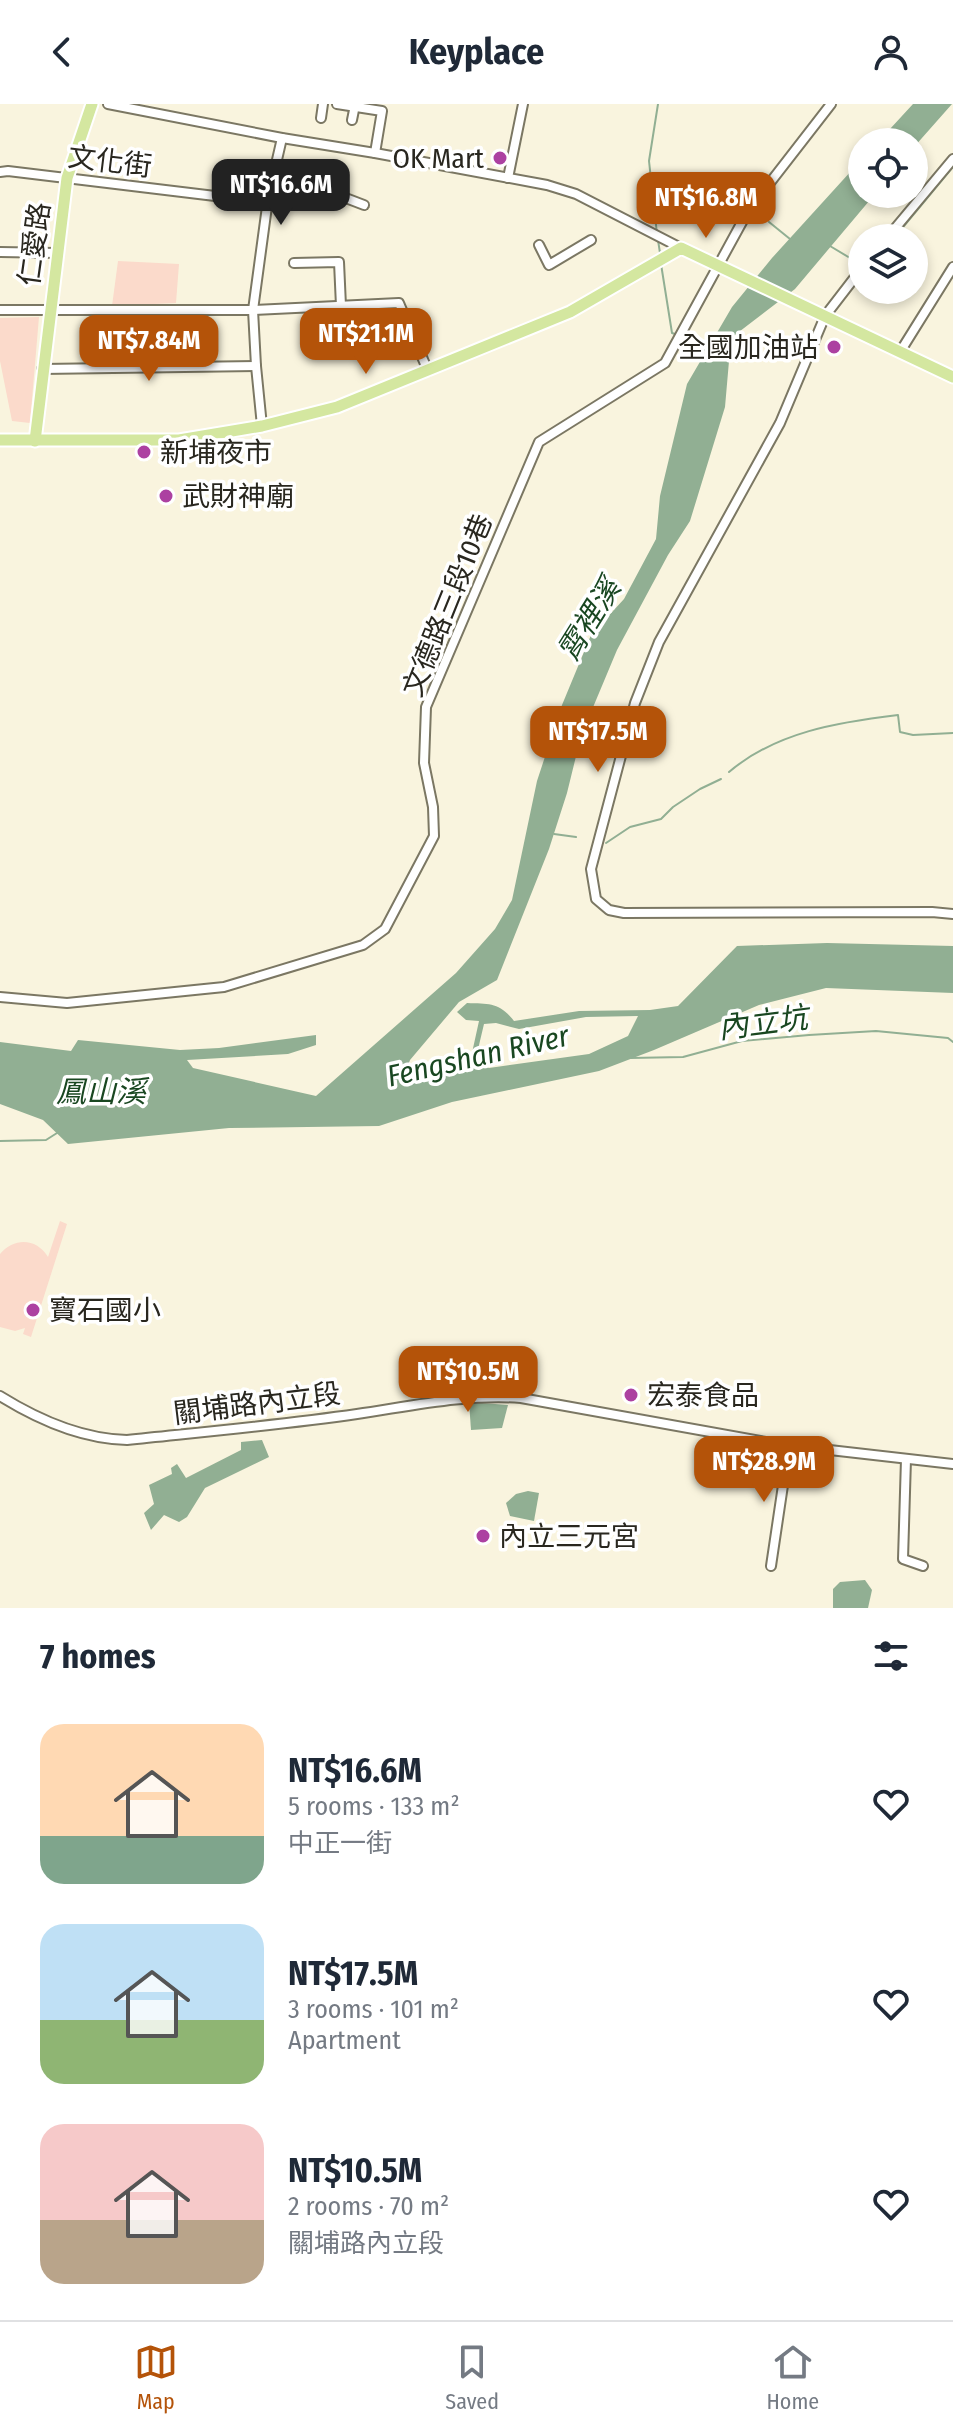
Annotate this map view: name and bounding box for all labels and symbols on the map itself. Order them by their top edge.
street label: 文化街 [66,140,154,183]
place label: OK Mart [392,142,485,175]
marker: OK Mart [491,149,509,167]
pin: NT$16.6M [198,159,364,227]
pin: NT$16.8M [623,172,789,240]
street label: 仁愛路 [12,200,57,288]
pin: NT$21.1M [283,308,449,376]
pin: NT$7.84M [66,315,232,383]
place label: 全國加油站 [678,331,818,364]
marker: 全國加油站 [825,338,843,356]
place label: 新埔夜市 [160,436,272,469]
marker: 新埔夜市 [135,443,153,461]
place label: 武財神廟 [182,480,294,513]
marker: 武財神廟 [157,487,175,505]
street label: 文德路三段10巷 [396,509,499,701]
water label: 霄裡溪 [550,569,630,668]
pin: NT$17.5M [515,706,681,774]
water label: 內立坑 [716,999,814,1046]
water label: Fengshan River [383,1017,574,1094]
water label: 鳳山溪 [56,1074,150,1110]
place label: 寶石國小 [49,1294,161,1327]
marker: 寶石國小 [24,1301,42,1319]
pin: NT$10.5M [385,1346,551,1414]
street label: 關埔路內立段 [172,1377,342,1430]
place label: 宏泰食品 [647,1379,759,1412]
marker: 宏泰食品 [622,1386,640,1404]
pin: NT$28.9M [681,1436,847,1504]
place label: 內立三元宮 [499,1520,639,1553]
marker: 內立三元宮 [474,1527,492,1545]

